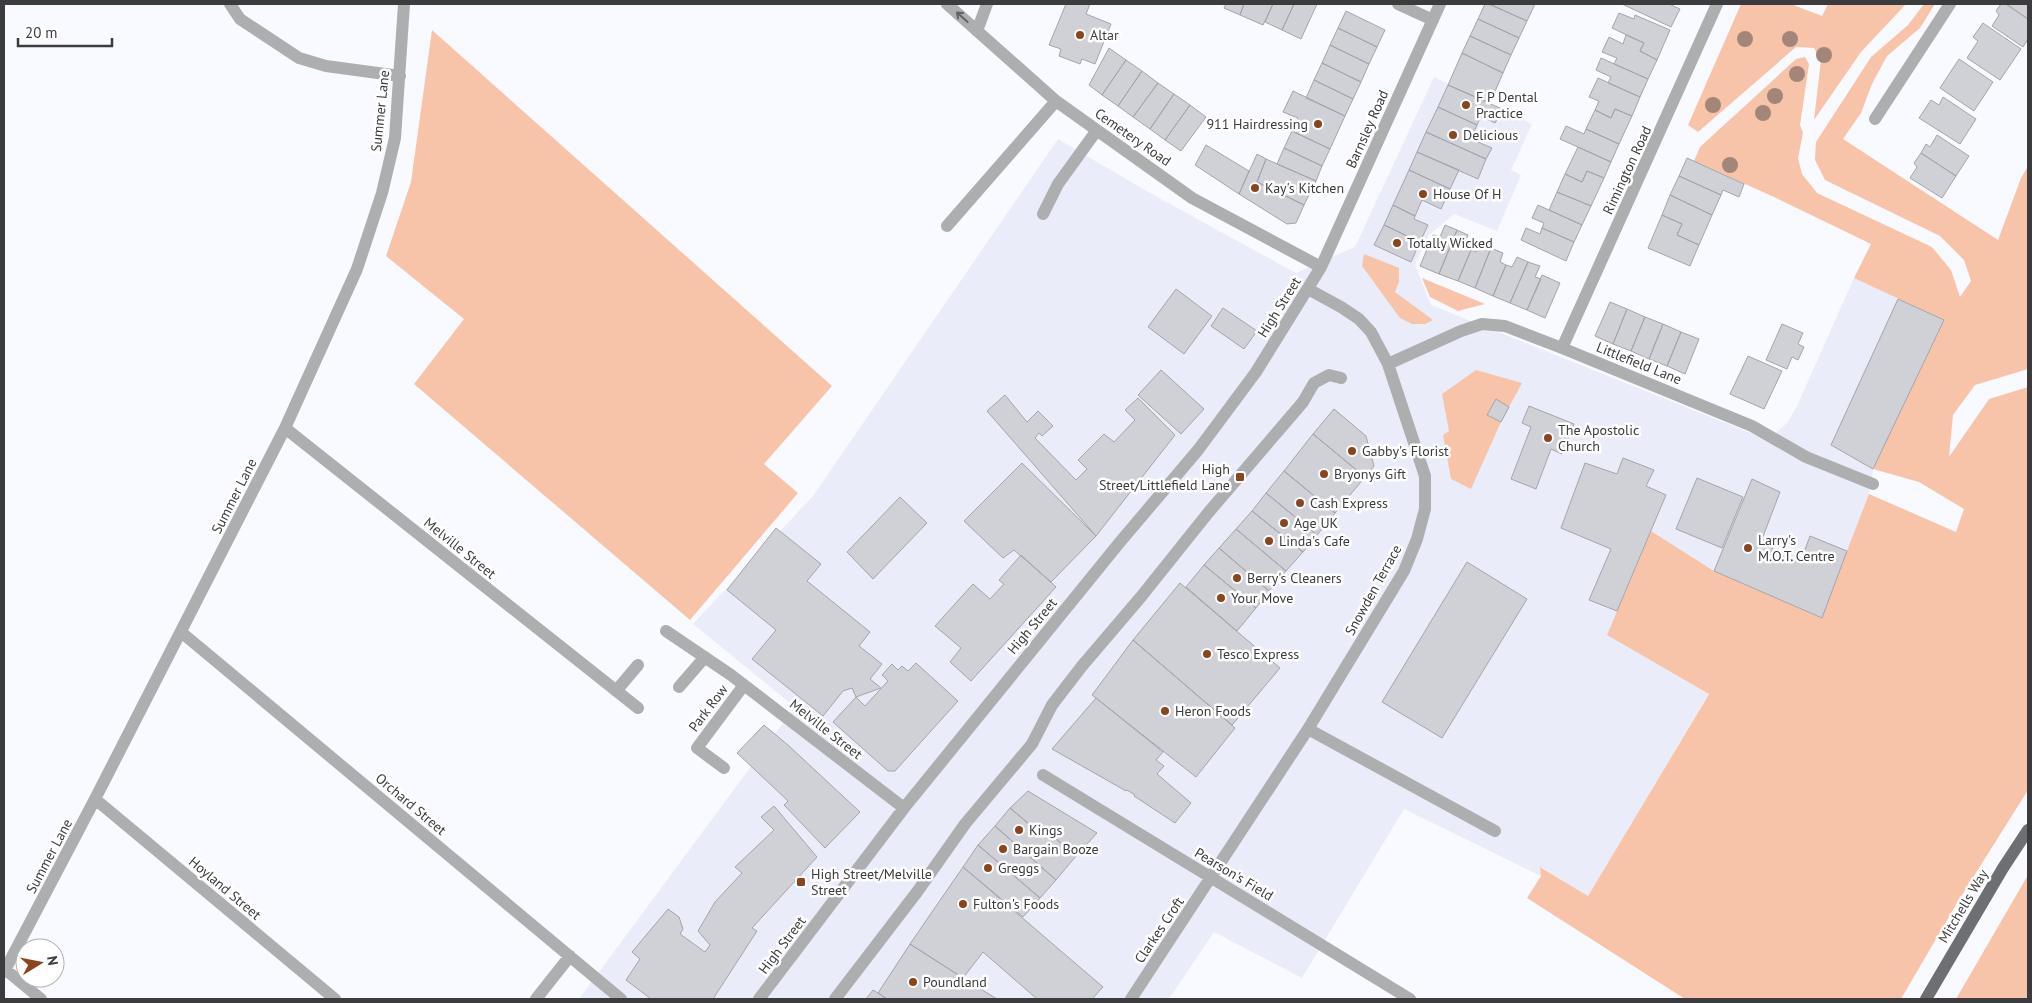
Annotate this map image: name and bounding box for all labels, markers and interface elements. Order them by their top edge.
one-way arrow [955,11,968,23]
scale bar [18,15,111,47]
text: 20 m [25,23,58,42]
place label: Altar [1090,26,1119,44]
marker: Altar [1074,29,1086,41]
street label: Summer Lane [367,69,393,153]
street label: Barnsley Road [1342,87,1392,171]
place label: F P Dental Practice [1476,88,1538,122]
marker: F P Dental Practice [1460,99,1472,111]
street label: Cemetery Road [1091,104,1175,170]
place label: 911 Hairdressing [1206,115,1308,133]
marker: 911 Hairdressing [1312,118,1324,130]
street label: Rimington Road [1599,123,1655,217]
place label: Delicious [1463,126,1518,144]
marker: Delicious [1447,129,1459,141]
place label: Kay's Kitchen [1265,179,1344,197]
marker: Kay's Kitchen [1249,182,1261,194]
place label: House Of H [1433,185,1501,203]
marker: House Of H [1417,188,1429,200]
place label: Totally Wicked [1407,234,1493,252]
marker: Totally Wicked [1391,237,1403,249]
street label: High Street [1253,273,1305,341]
street label: Littlefield Lane [1594,338,1684,388]
place label: The Apostolic Church [1558,421,1639,455]
marker: The Apostolic Church [1542,432,1554,444]
place label: Gabby's Florist [1362,442,1449,460]
marker: Gabby's Florist [1346,445,1358,457]
street label: Summer Lane [207,455,261,537]
place label: High Street/Littlefield Lane [1099,460,1230,494]
place label: Bryonys Gift [1334,465,1406,483]
marker: Bryonys Gift [1318,468,1330,480]
marker: High Street/Littlefield Lane [1234,471,1246,483]
place label: Cash Express [1310,494,1388,512]
marker: Cash Express [1294,497,1306,509]
street label: Melville Street [420,513,500,583]
place label: Age UK [1294,514,1339,532]
marker: Age UK [1278,517,1290,529]
place label: Larry's M.O.T. Centre [1758,531,1835,565]
place label: Linda's Cafe [1279,532,1350,550]
marker: Linda's Cafe [1263,535,1275,547]
street label: Snowden Terrace [1341,541,1405,639]
marker: Larry's M.O.T. Centre [1742,542,1754,554]
place label: Berry's Cleaners [1247,569,1342,587]
marker: Berry's Cleaners [1231,572,1243,584]
place label: Your Move [1231,589,1293,607]
marker: Your Move [1215,592,1227,604]
street label: High Street [1003,594,1061,658]
place label: Tesco Express [1217,645,1299,663]
marker: Tesco Express [1201,648,1213,660]
street label: Park Row [684,680,732,735]
street label: Melville Street [786,695,866,763]
place label: Heron Foods [1175,702,1251,720]
marker: Heron Foods [1159,705,1171,717]
street label: Orchard Street [372,769,450,839]
street label: Summer Lane [22,816,76,896]
place label: Kings [1029,821,1062,839]
marker: Kings [1013,824,1025,836]
place label: Bargain Booze [1013,840,1099,858]
marker: Bargain Booze [997,843,1009,855]
street label: Pearson's Field [1191,843,1277,905]
street label: Hoyland Street [185,853,265,924]
place label: Greggs [998,859,1039,877]
marker: Greggs [982,862,994,874]
place label: High Street/Melville Street [811,865,932,899]
street label: Mitchells Way [1934,866,1992,946]
marker: High Street/Melville Street [795,876,807,888]
street label: Clarkes Croft [1130,893,1188,967]
place label: Fulton's Foods [973,895,1059,913]
marker: Fulton's Foods [957,898,969,910]
street label: High Street [754,912,810,978]
north arrow [15,938,65,988]
text: N [43,955,62,967]
place label: Poundland [923,973,987,991]
marker: Poundland [907,976,919,988]

